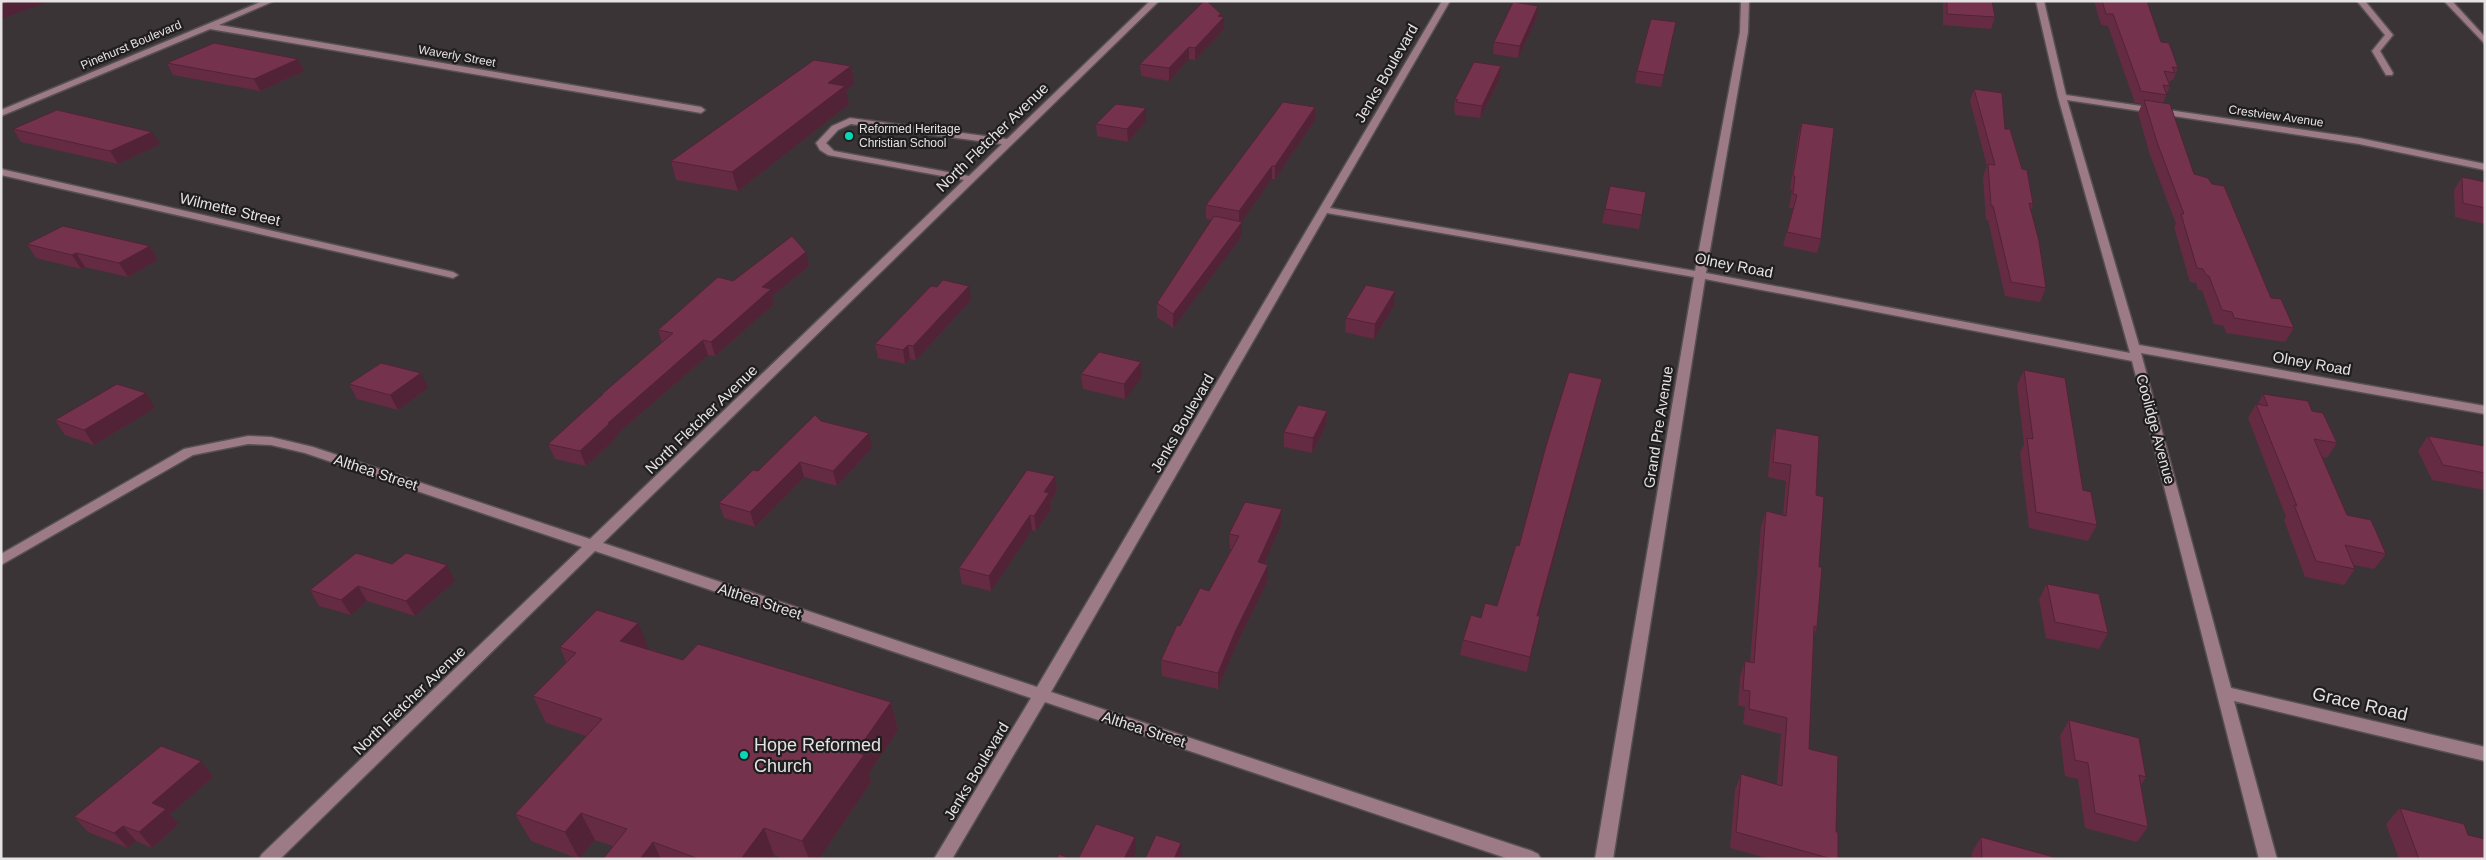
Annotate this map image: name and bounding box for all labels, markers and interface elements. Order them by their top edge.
street label: Pinehurst Boulevard [79,17,183,73]
street label: Jenks Boulevard [1351,21,1421,125]
street label: Waverly Street [417,42,497,70]
street label: North Fletcher Avenue [933,79,1051,195]
street label: Crestview Avenue [2228,102,2325,130]
place label: Reformed Heritage Christian School [859,122,961,150]
marker: Reformed Heritage Christian School [843,130,855,142]
street label: Wilmette Street [178,189,283,229]
street label: Olney Road [1693,249,1775,281]
street label: Olney Road [2272,348,2352,378]
street label: North Fletcher Avenue [642,361,760,477]
street label: Grand Pre Avenue [1640,365,1676,489]
street label: Jenks Boulevard [1147,371,1217,475]
street label: Coolidge Avenue [2133,372,2179,486]
street label: Althea Street [332,451,421,494]
street label: Althea Street [716,580,805,623]
street label: North Fletcher Avenue [350,642,468,758]
street label: Grace Road [2310,683,2410,725]
street label: Althea Street [1100,708,1189,751]
street label: Jenks Boulevard [940,719,1012,823]
place label: Hope Reformed Church [754,735,881,776]
marker: Hope Reformed Church [738,749,750,761]

